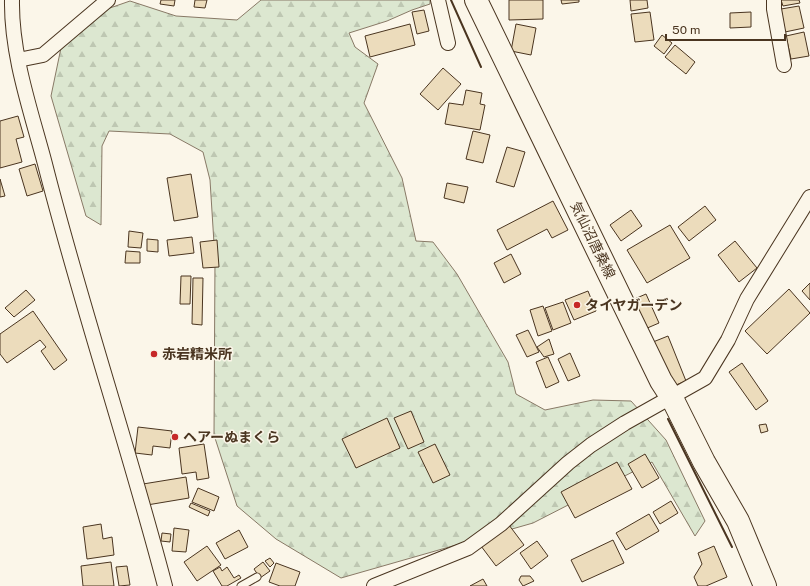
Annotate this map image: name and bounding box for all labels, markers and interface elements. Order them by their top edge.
scale bar [666,16,785,42]
text: 50 m [672,23,700,37]
street label: 気仙沼唐桑線 [567,199,619,281]
place label: タイヤガーデン [585,297,683,313]
marker: タイヤガーデン [572,300,582,310]
place label: 赤岩精米所 [162,346,232,362]
marker: 赤岩精米所 [149,349,159,359]
place label: ヘアーぬまくら [183,429,280,445]
marker: ヘアーぬまくら [170,432,180,442]

